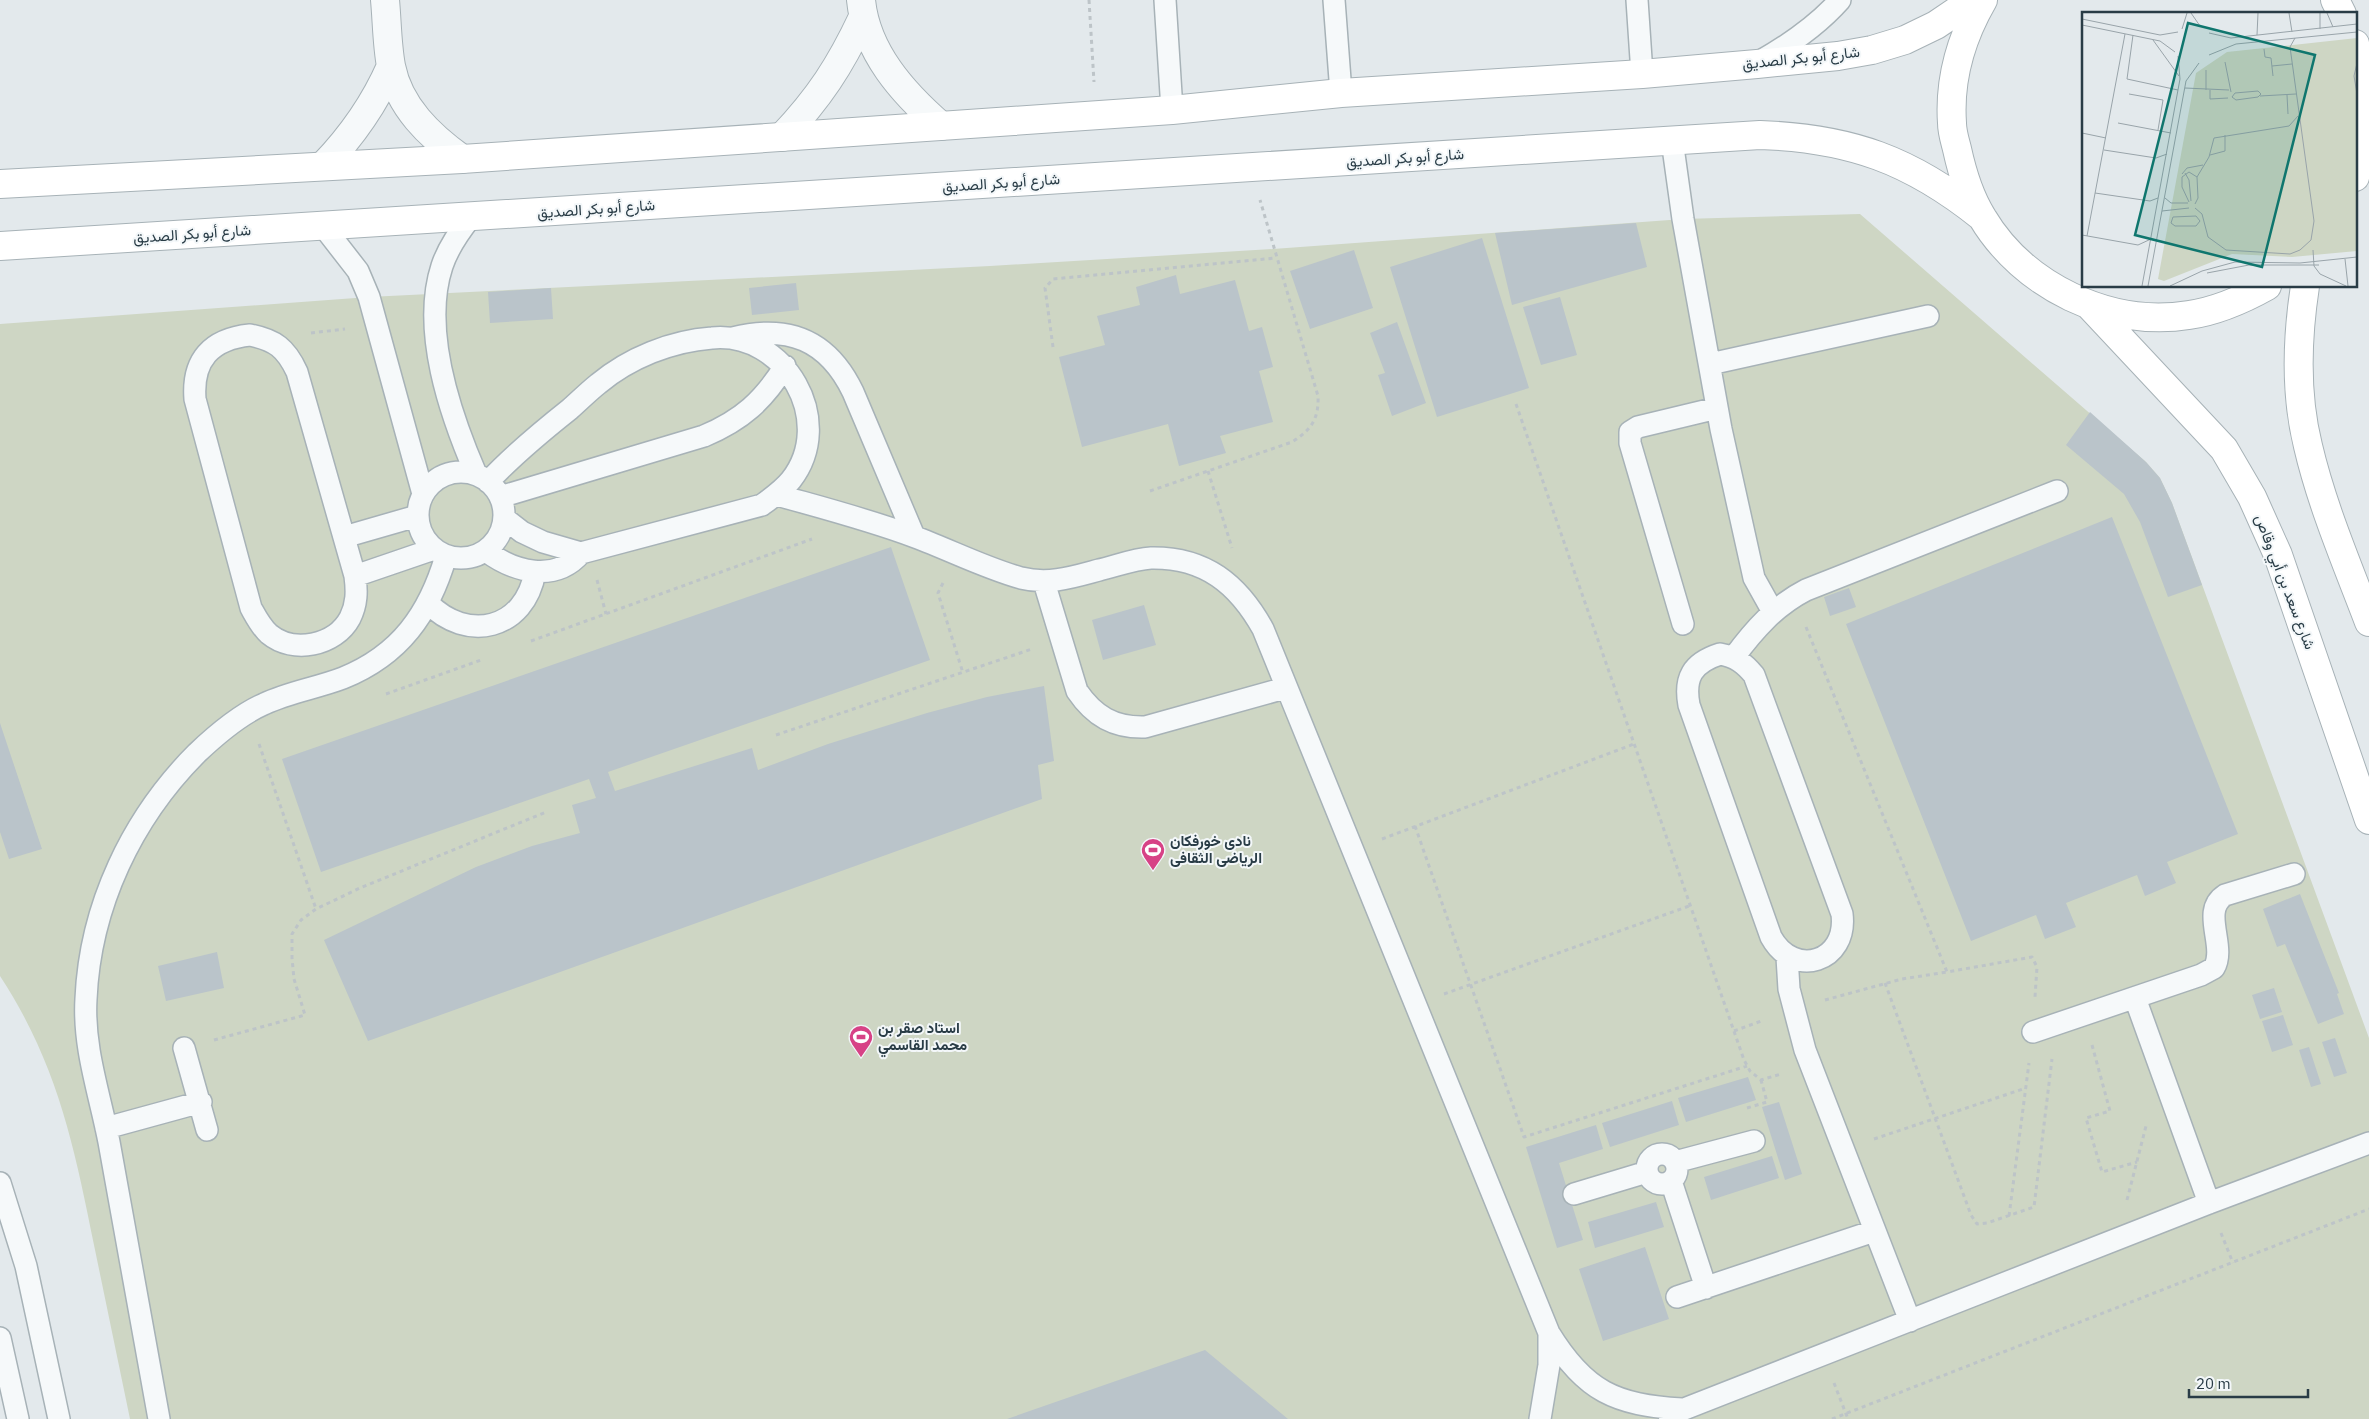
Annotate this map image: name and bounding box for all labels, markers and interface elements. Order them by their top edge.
inset map [2082,12,2356,288]
street label: شارع أبو بكر الصديق [1741,42,1861,75]
street label: شارع أبو بكر الصديق [1345,144,1465,173]
street label: شارع أبو بكر الصديق [941,169,1061,198]
street label: شارع أبو بكر الصديق [536,195,656,224]
street label: شارع أبو بكر الصديق [132,220,252,249]
street label: شارع سعد بن أبي وقاص [2247,512,2320,654]
place label: نادى خورفكان الرياضى الثقافى [1170,831,1262,867]
sports icon: نادى خورفكان الرياضى الثقافى [1140,837,1166,871]
place label: استاد صقر بن محمد القاسمي [878,1018,967,1058]
sports icon: استاد صقر بن محمد القاسمي [848,1024,874,1058]
scale bar [2189,1366,2308,1398]
text: 20 m [2196,1374,2231,1393]

